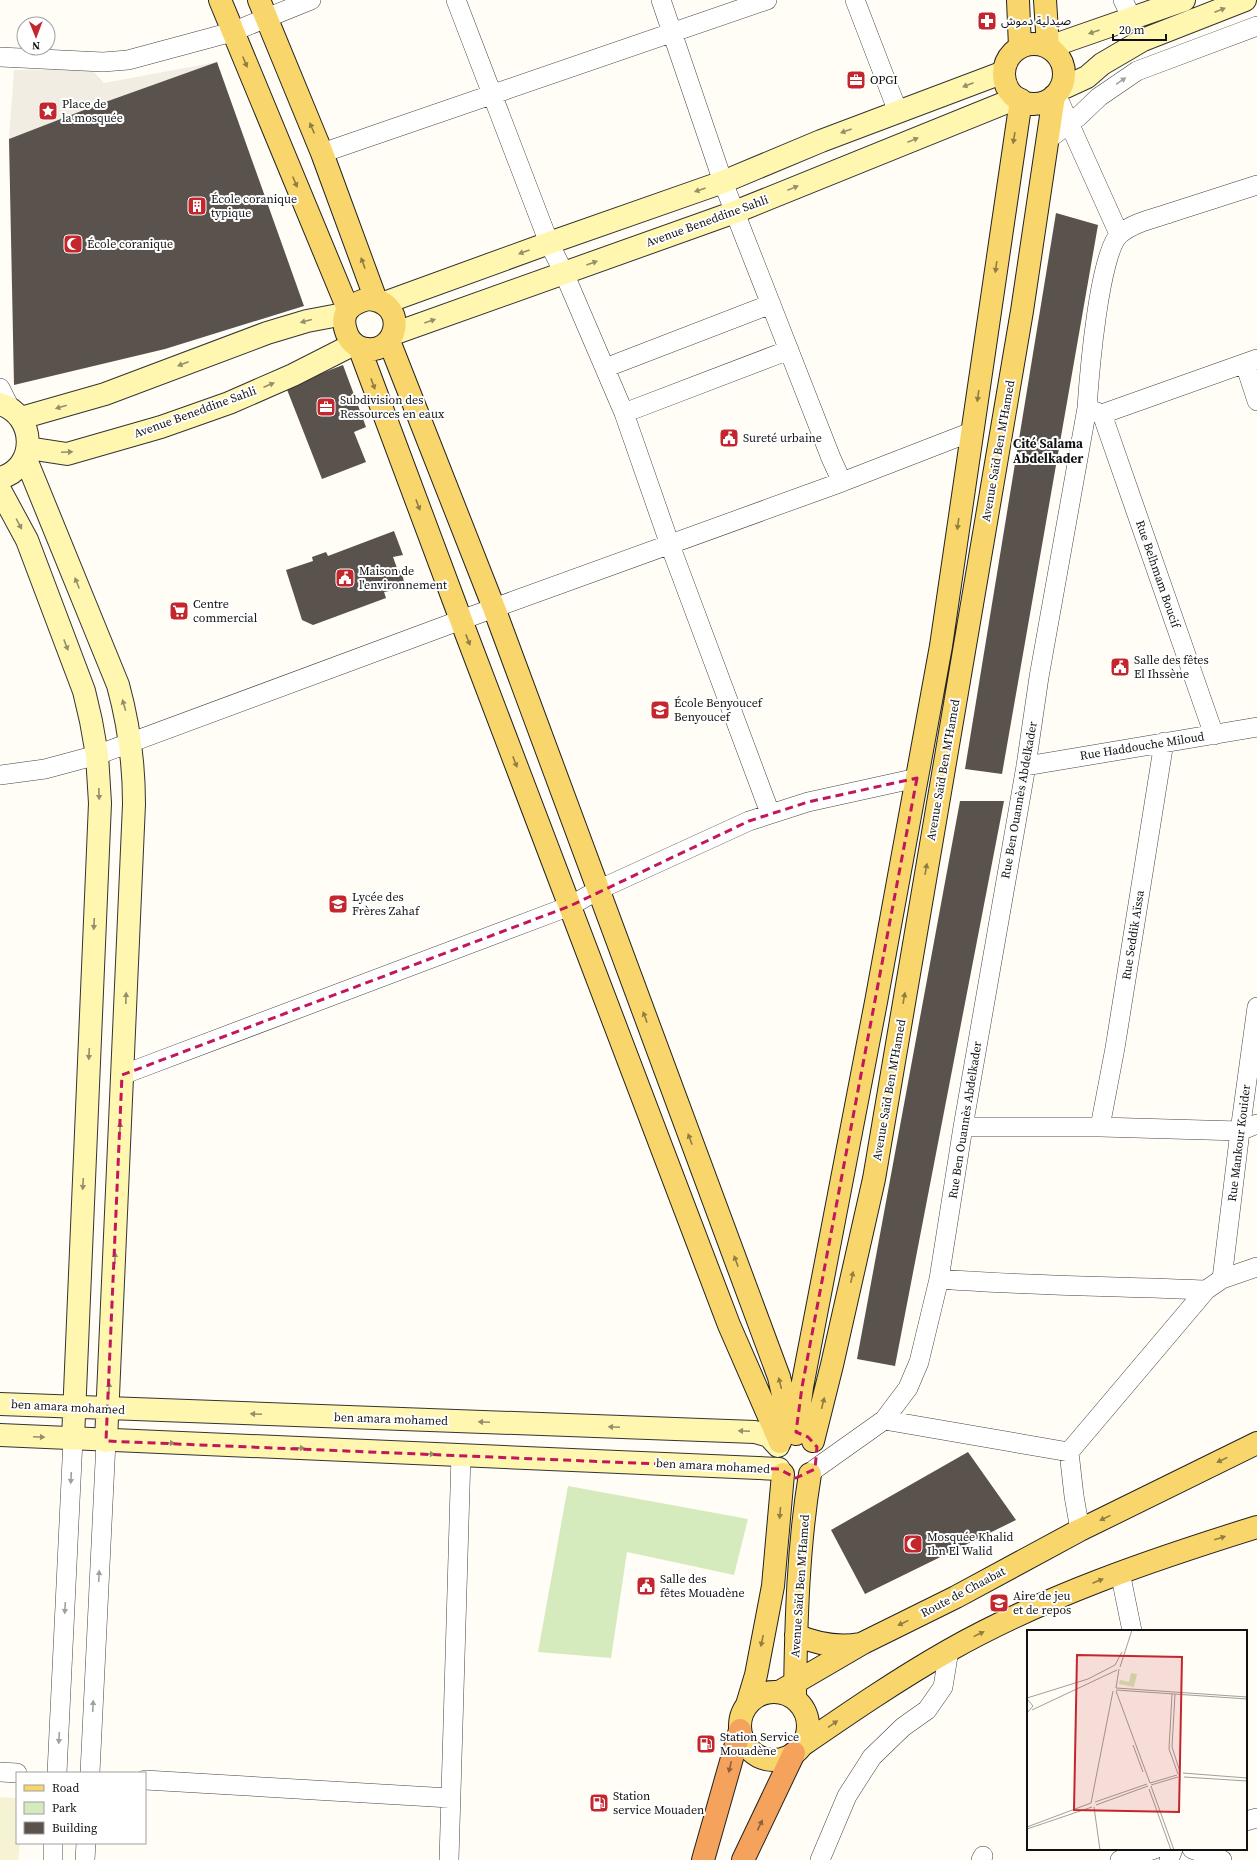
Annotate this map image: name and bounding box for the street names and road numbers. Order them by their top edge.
street label: Avenue Beneddine Sahli [644,191,771,251]
street label: Avenue Saïd Ben M'Hamed [978,379,1018,523]
street label: Avenue Beneddine Sahli [132,382,259,442]
street label: Rue Belhmam Boucif [1132,518,1185,632]
street label: Avenue Saïd Ben M'Hamed [923,698,963,842]
street label: Rue Ben Ouannès Abdelkader [997,720,1041,880]
street label: Rue Haddouche Miloud [1079,728,1206,764]
street label: Rue Seddik Aïssa [1118,888,1148,981]
street label: Avenue Saïd Ben M'Hamed [869,1018,909,1162]
street label: Rue Ben Ouannès Abdelkader [945,1040,985,1200]
street label: Rue Mankour Kouider [1224,1084,1254,1202]
street label: ben amara mohamed [11,1396,126,1418]
street label: ben amara mohamed [334,1409,449,1429]
street label: ben amara mohamed [656,1455,771,1477]
street label: Avenue Saïd Ben M'Hamed [787,1514,813,1658]
street label: Route de Chaabat [918,1563,1008,1621]

